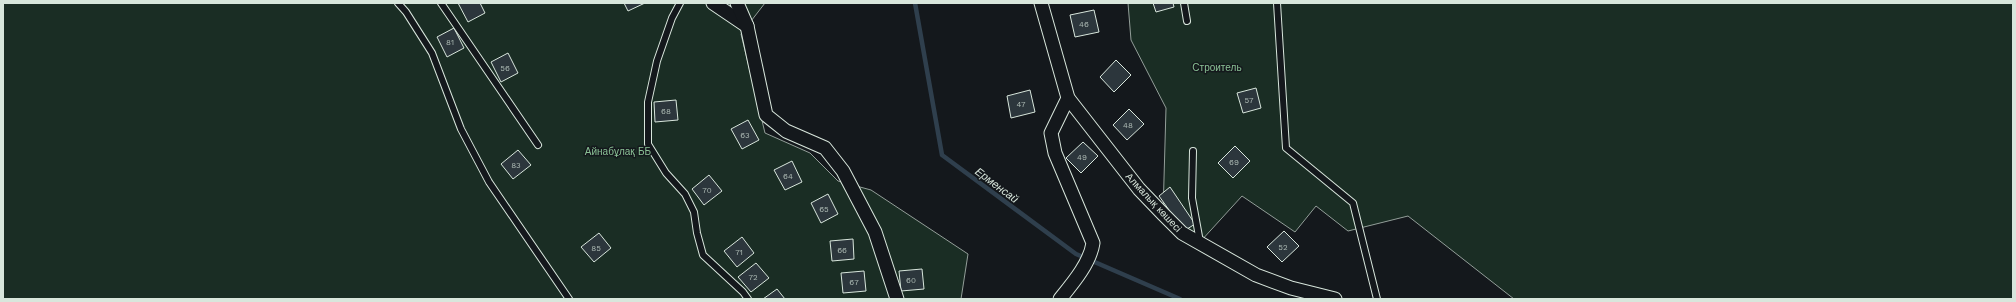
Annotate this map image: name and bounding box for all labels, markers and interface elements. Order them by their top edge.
house number: 46 [1079,20,1089,29]
house number: 81 [446,38,454,47]
park label: Строитель [1192,62,1242,73]
house number: 56 [500,64,510,73]
house number: 57 [1244,96,1254,105]
house number: 47 [1017,100,1026,109]
house number: 68 [661,107,671,116]
house number: 48 [1123,121,1133,130]
house number: 63 [740,131,750,140]
park label: Айнабұлақ ББ [585,146,652,157]
house number: 49 [1077,153,1087,162]
house number: 69 [1229,158,1239,167]
house number: 83 [511,161,521,170]
water label: Ерменсай [973,165,1021,206]
street label: Алмалық көшесі [1124,171,1184,234]
house number: 64 [783,172,793,181]
house number: 70 [702,186,712,195]
house number: 65 [819,205,829,214]
house number: 52 [1278,243,1288,252]
house number: 85 [591,244,601,253]
house number: 66 [837,246,847,255]
house number: 71 [735,248,743,257]
house number: 72 [748,273,758,282]
house number: 60 [906,276,916,285]
house number: 67 [849,278,859,287]

